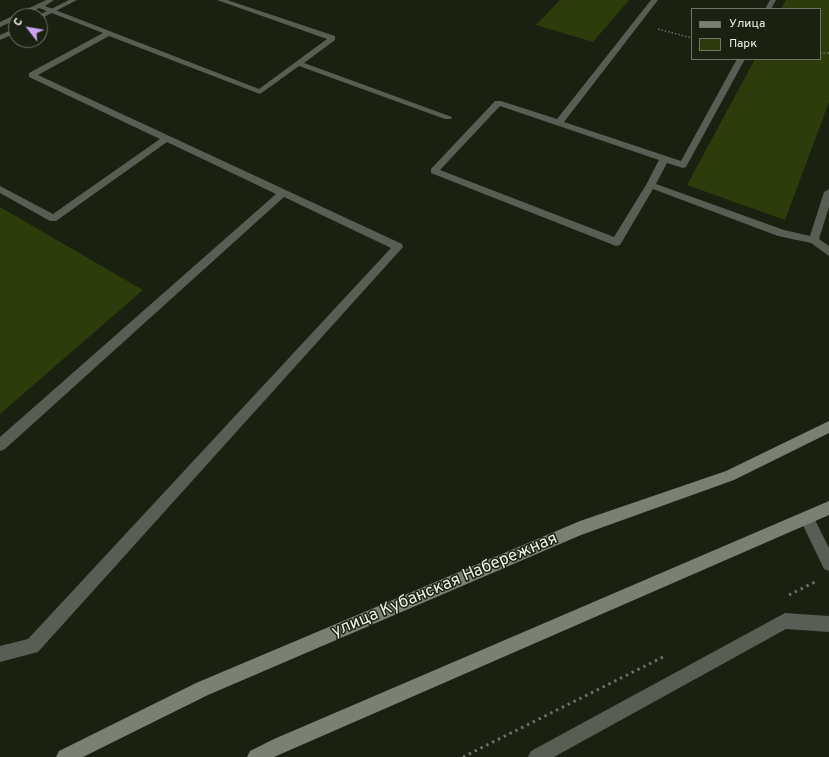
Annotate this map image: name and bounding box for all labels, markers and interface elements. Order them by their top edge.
north arrow [8,8,48,48]
legend [691,8,821,60]
text: С [11,16,26,29]
text: Улица [729,16,765,32]
text: Парк [729,36,757,52]
street label: улица Кубанская Набережная [329,529,561,643]

